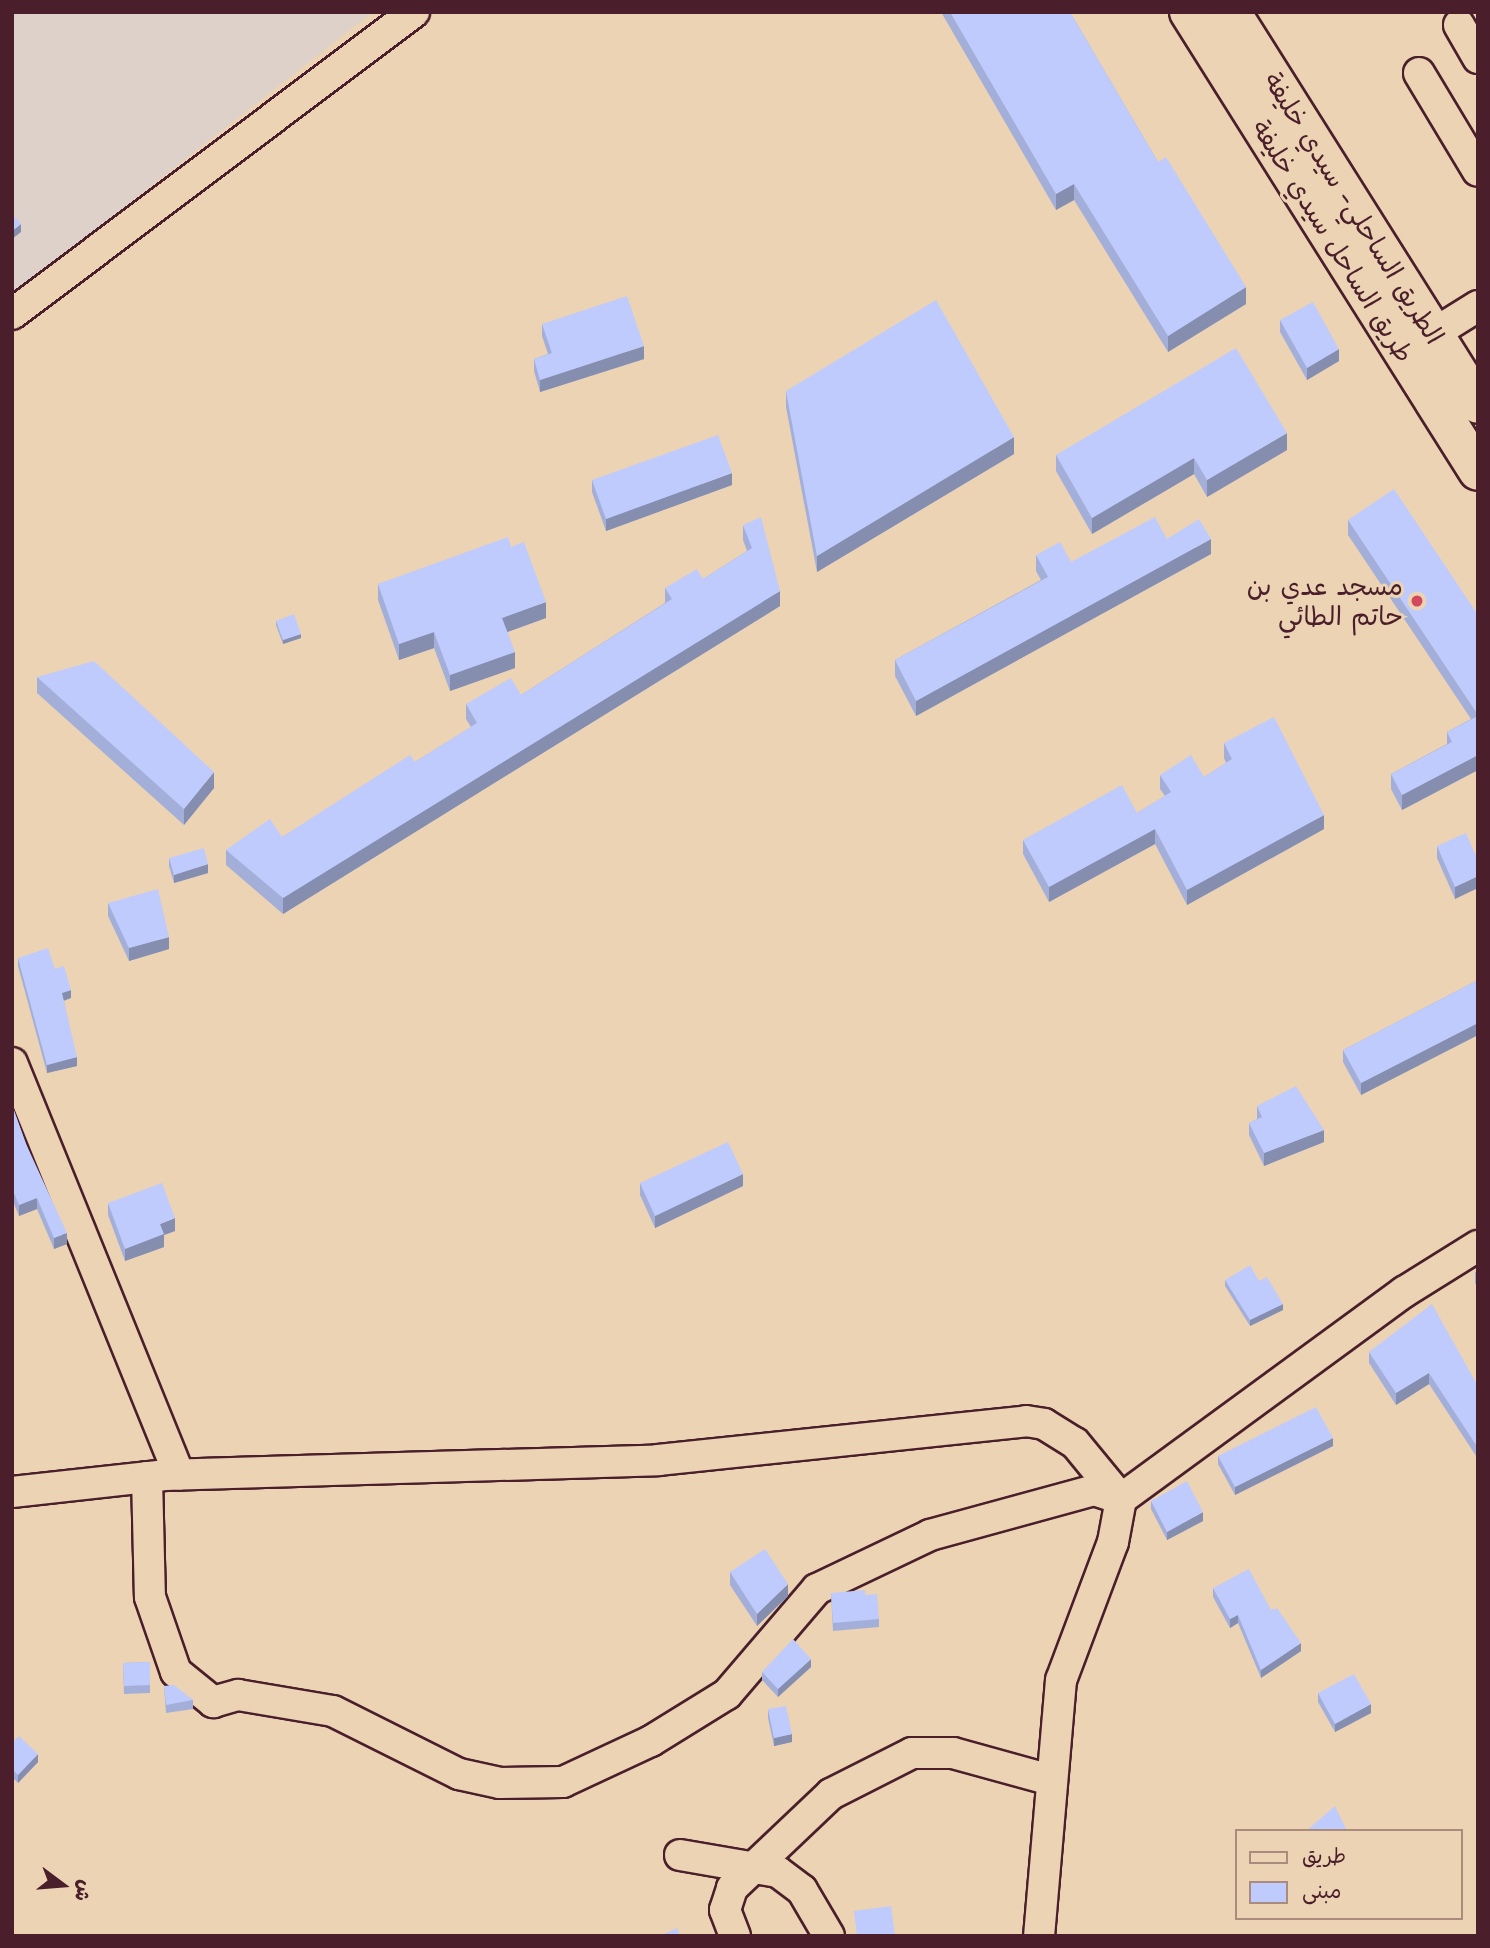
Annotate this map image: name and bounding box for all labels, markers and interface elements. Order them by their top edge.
street label: الطريق الساحلي- سيدي خليفة [1257,66,1451,350]
street label: طريق الساحل سيدي خليفة [1246,114,1420,368]
place label: مسجد عدي بن حاتم الطائي [1247,570,1403,632]
marker: مسجد عدي بن حاتم الطائي [1409,593,1425,609]
legend [1234,1829,1462,1920]
text: طريق [1302,1842,1346,1870]
north arrow [28,1850,98,1920]
text: ش [69,1877,99,1904]
text: مبنى [1302,1877,1341,1905]

